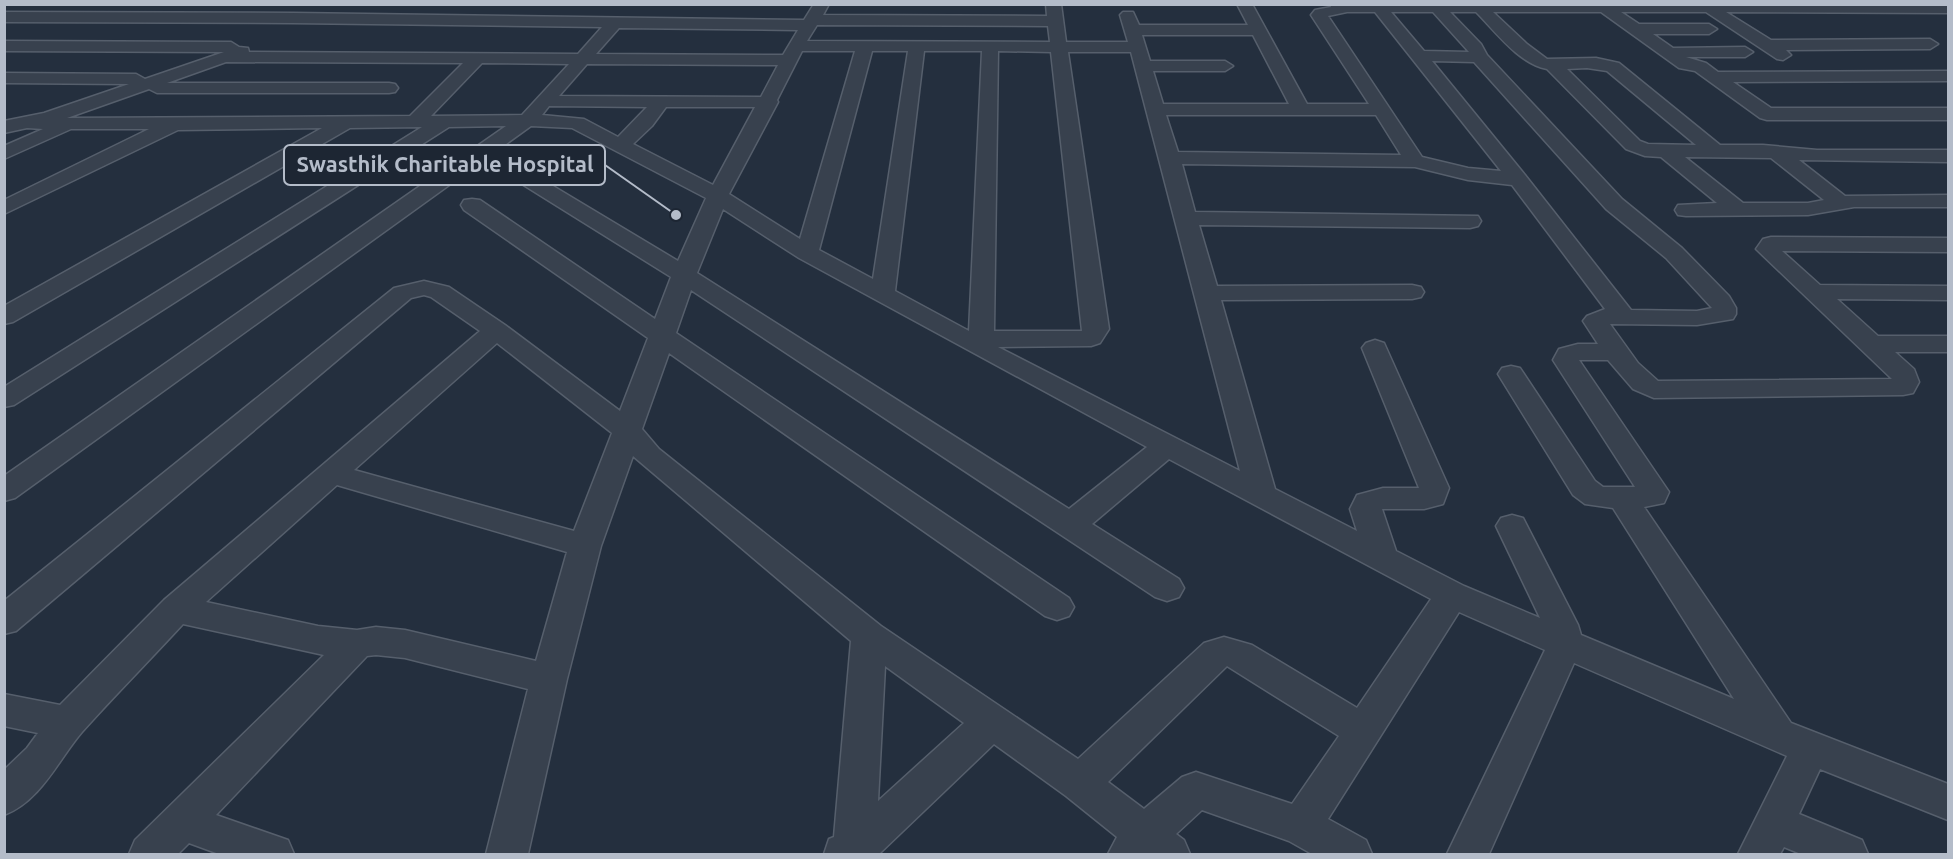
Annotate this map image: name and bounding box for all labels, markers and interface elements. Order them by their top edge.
callout: Swasthik Charitable Hospital [284,145,605,185]
text: Swasthik Charitable Hospital [296,151,594,176]

